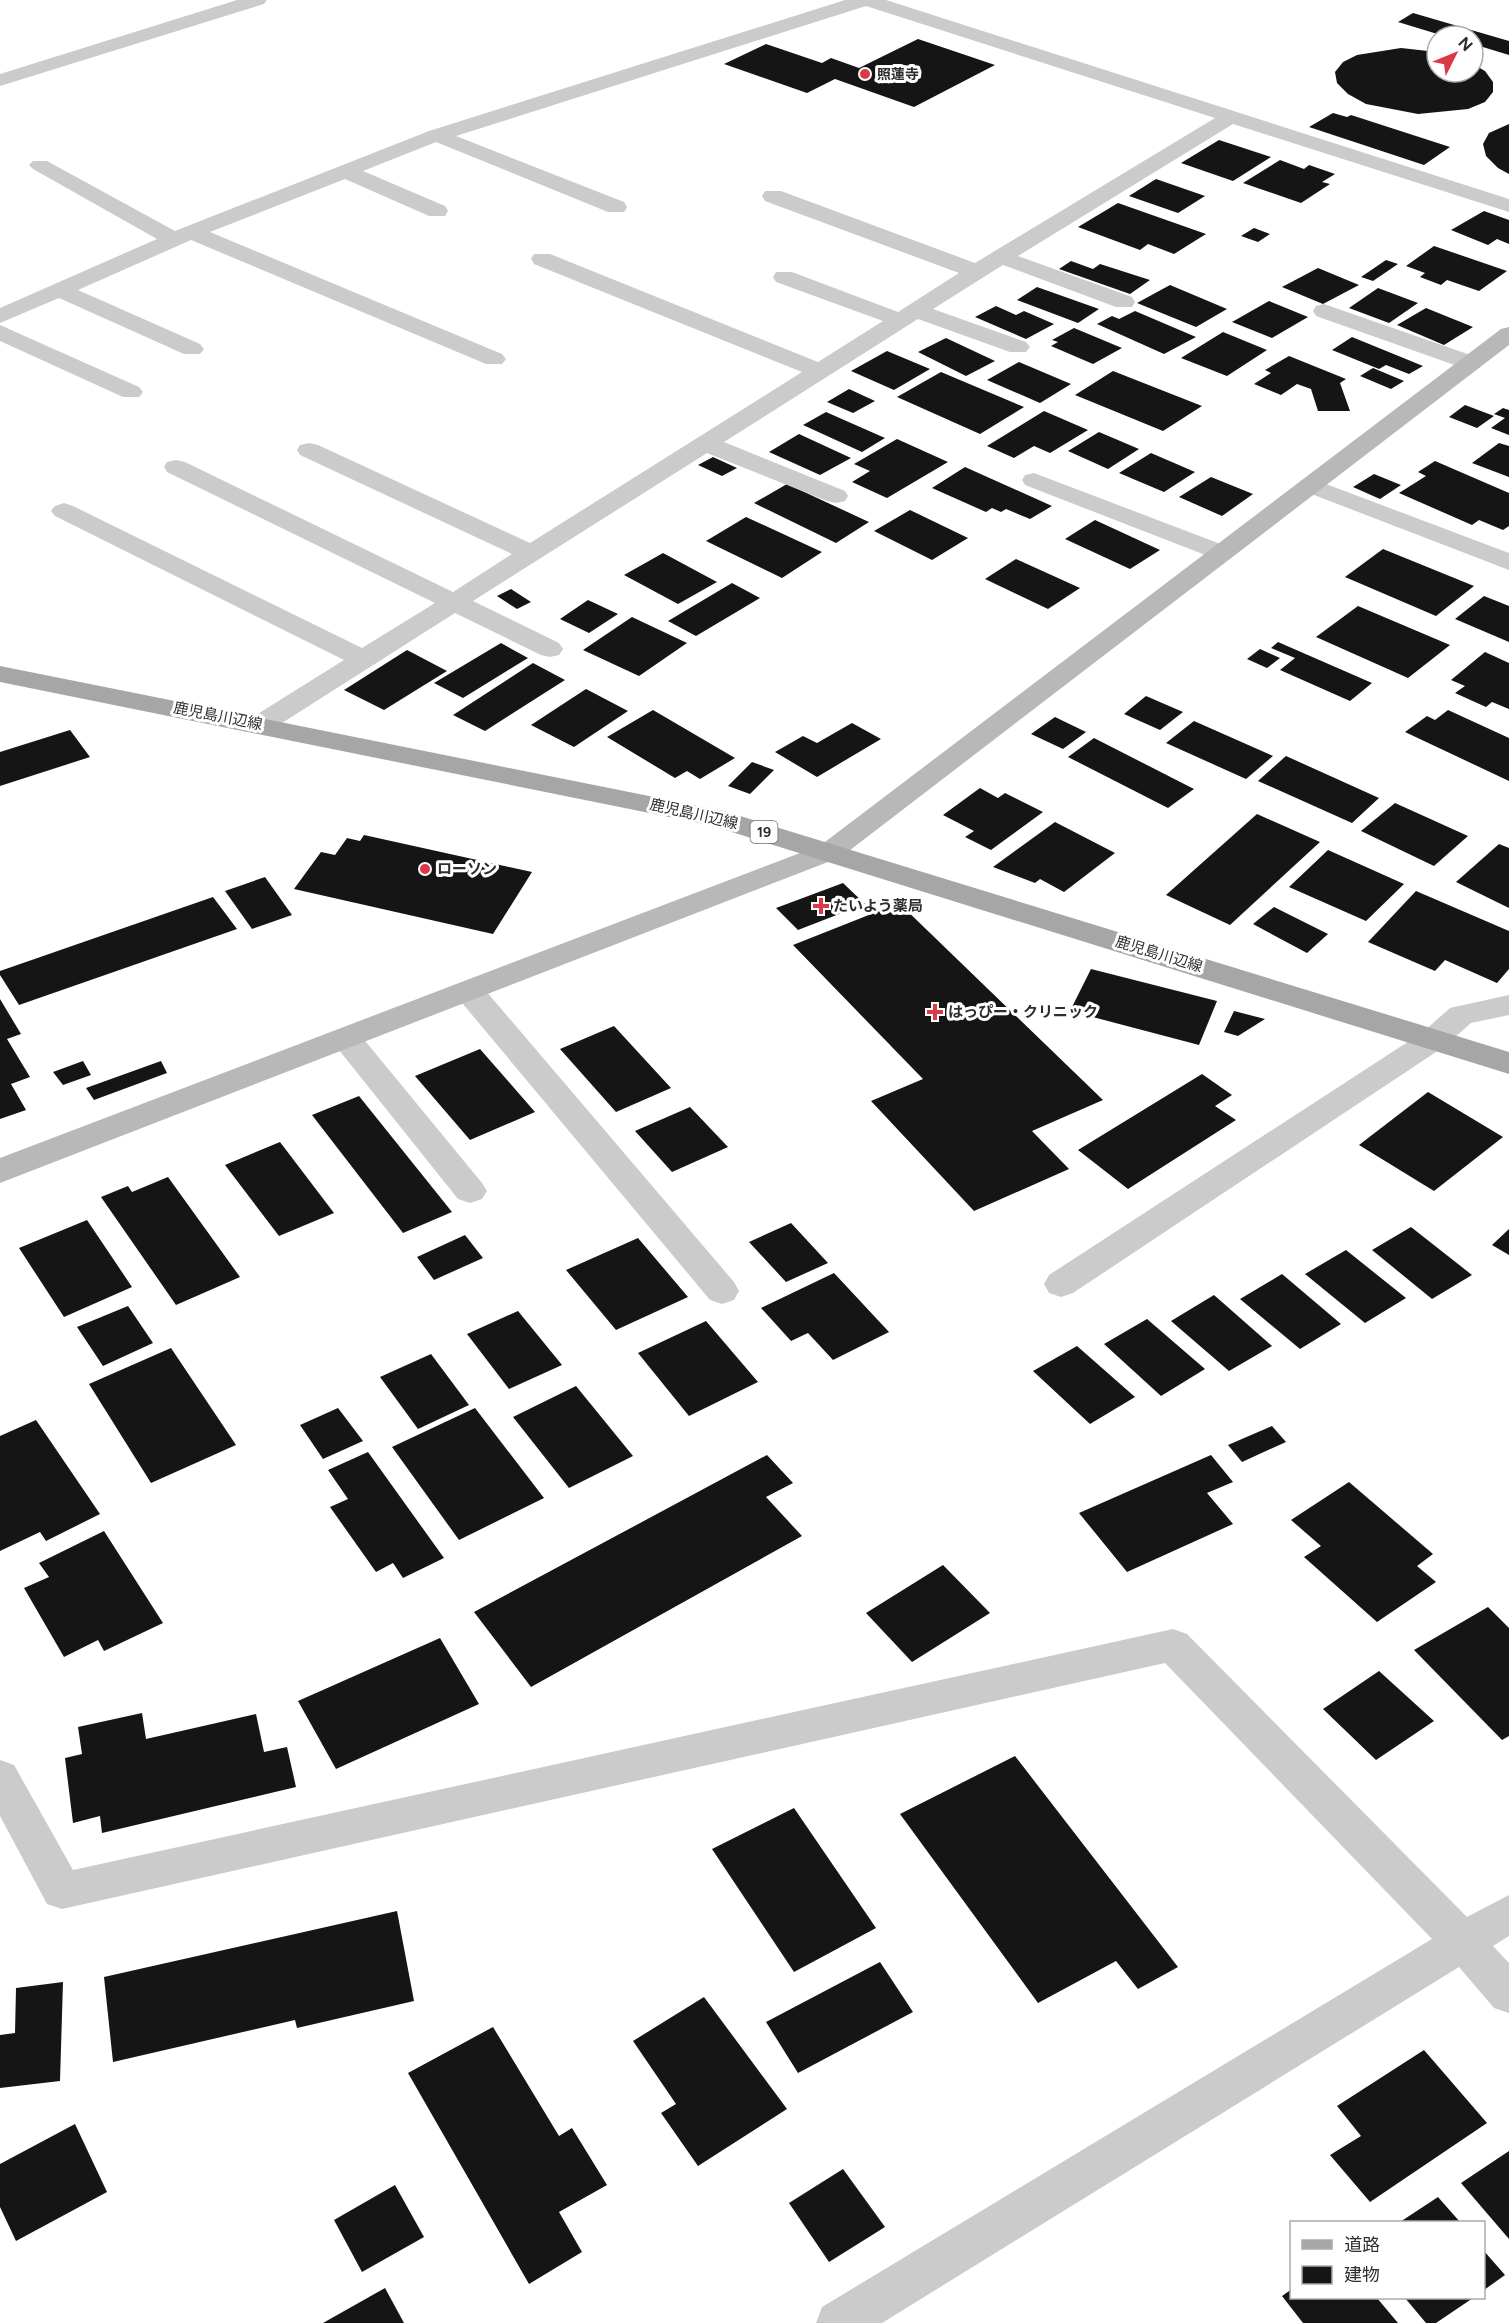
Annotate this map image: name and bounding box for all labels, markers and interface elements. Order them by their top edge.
north arrow [1425,24,1485,84]
text: N [1454,33,1477,55]
place label: 照蓮寺 [877,66,919,83]
marker: 照蓮寺 [858,67,872,81]
street label: 鹿児島川辺線 [172,699,264,733]
street label: 鹿児島川辺線 [648,795,740,833]
road number: 19 [750,821,777,843]
place label: ローソン [437,860,497,878]
marker: ローソン [418,862,432,876]
place label: たいよう薬局 [833,897,923,915]
marker: たいよう薬局 [814,899,828,913]
street label: 鹿児島川辺線 [1113,932,1205,976]
marker: はっぴー・クリニック [926,1003,944,1021]
place label: はっぴー・クリニック [948,1003,1098,1021]
legend [1290,2221,1485,2299]
text: 道路 [1344,2234,1380,2256]
text: 建物 [1344,2264,1380,2286]

